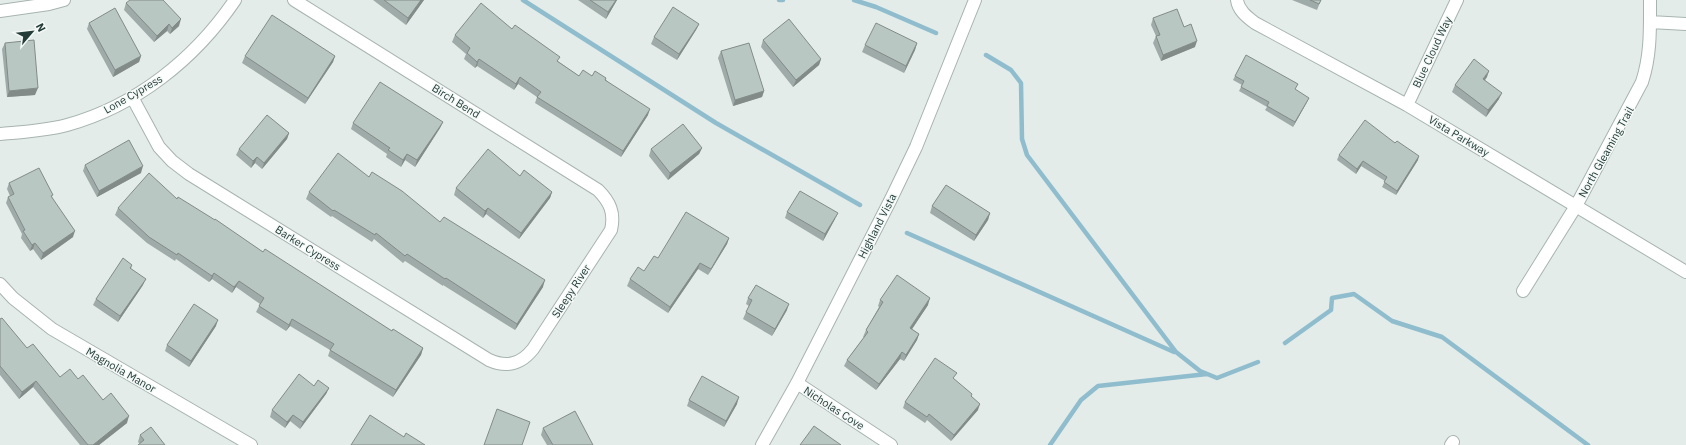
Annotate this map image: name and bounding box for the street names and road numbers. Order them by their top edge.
street label: Blue Cloud Way [1409,14,1455,90]
street label: Lone Cypress [101,71,165,117]
street label: Birch Bend [429,81,483,121]
street label: North Gleaming Trail [1575,104,1637,200]
street label: Vista Parkway [1426,112,1493,160]
street label: Highland Vista [855,191,899,261]
street label: Barker Cypress [273,222,343,274]
street label: Sleepy River [549,262,593,320]
street label: Magnolia Manor [84,344,158,396]
street label: Nicholas Cove [801,383,867,433]

